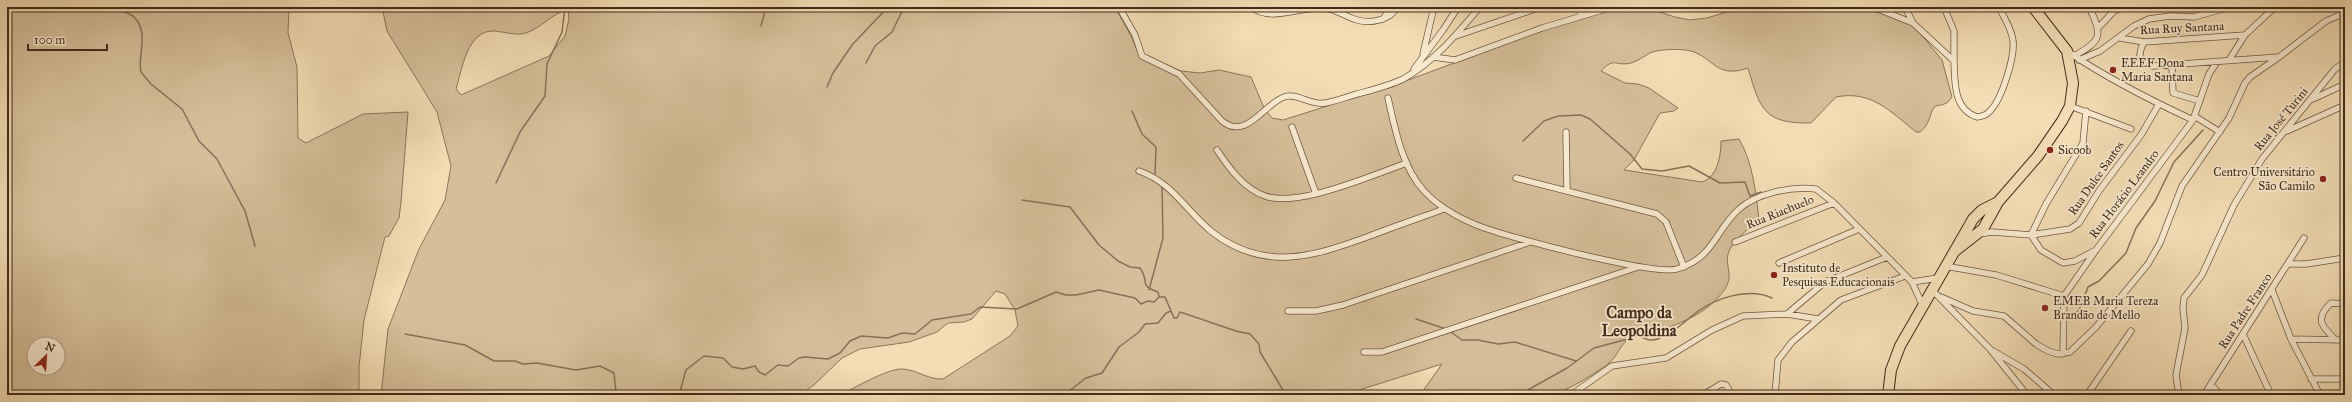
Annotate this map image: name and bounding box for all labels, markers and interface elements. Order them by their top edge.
street label: Rua Ruy Santana [2139,19,2226,37]
scale bar [28,26,107,52]
text: 100 m [34,33,65,47]
place label: EEEF Dona Maria Santana [2121,56,2194,84]
marker: EEEF Dona Maria Santana [2108,65,2118,75]
street label: Rua José Turini [2251,84,2312,154]
street label: Rua Dulce Santos [2065,138,2127,218]
place label: Sicoob [2058,143,2091,157]
marker: Sicoob [2045,145,2055,155]
street label: Rua Horácio Leandro [2086,147,2162,241]
place label: Centro Universitário São Camilo [2213,165,2315,193]
marker: Centro Universitário São Camilo [2318,174,2328,184]
street label: Rua Riachuelo [1744,192,1816,232]
place label: Instituto de Pesquisas Educacionais [1782,261,1895,290]
marker: Instituto de Pesquisas Educacionais [1769,270,1779,280]
street label: Rua Padre Franco [2215,271,2275,351]
place label: EMEB Maria Tereza Brandão de Mello [2053,294,2159,322]
district label: Campo da Leopoldina [1602,303,1678,341]
marker: EMEB Maria Tereza Brandão de Mello [2040,303,2050,313]
north arrow [26,336,66,376]
text: N [43,340,58,356]

